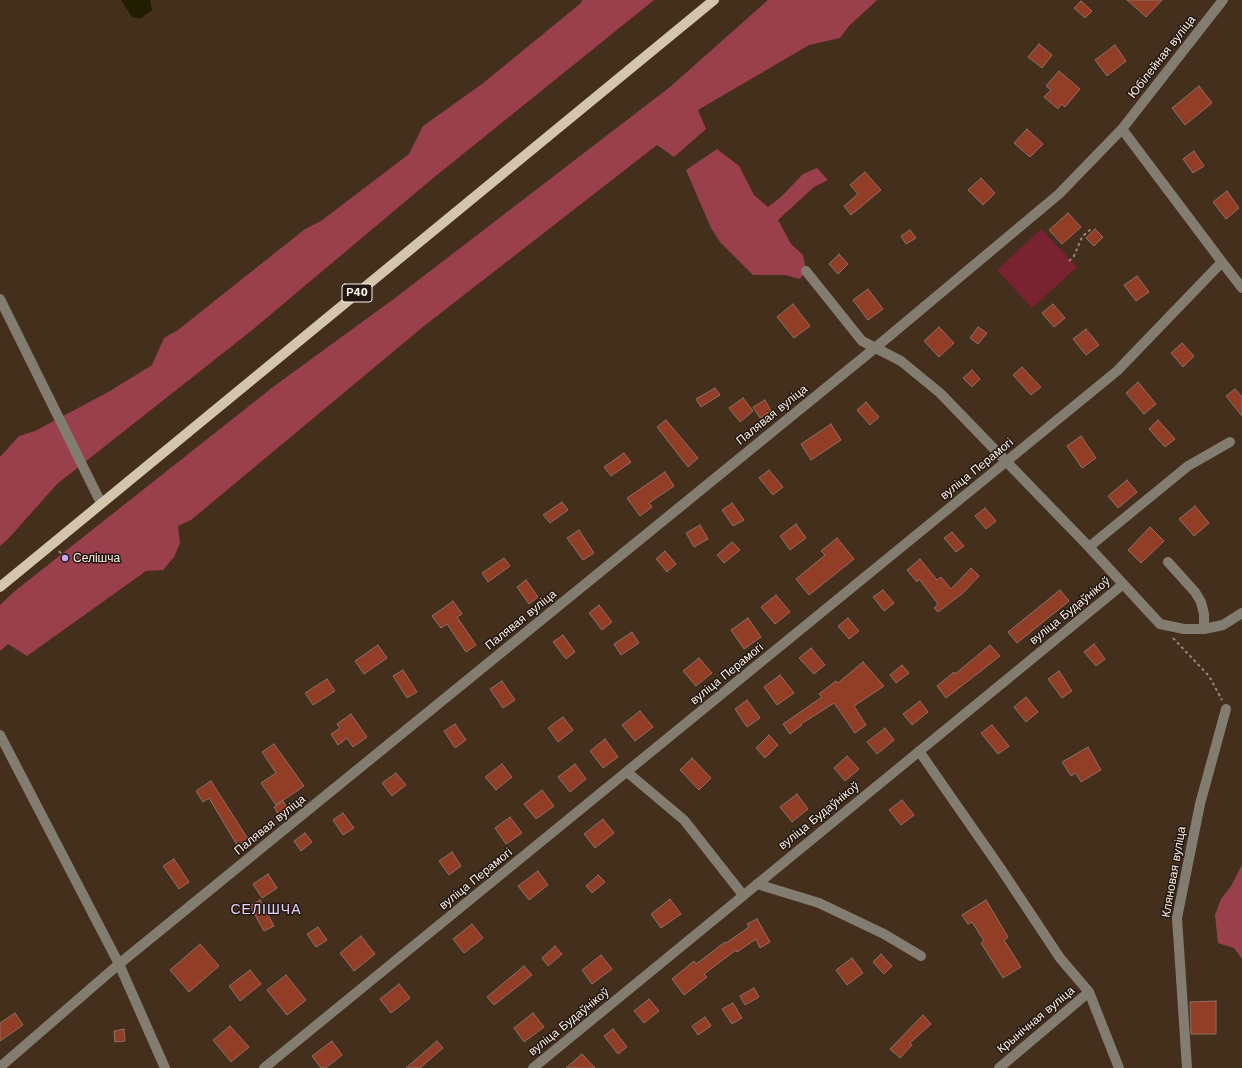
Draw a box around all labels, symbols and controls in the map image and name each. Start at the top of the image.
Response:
street label: Юбілейная вуліца [1125,13,1199,101]
road number: Р40 [342,284,372,302]
street label: Палявая вуліца [734,382,810,448]
street label: вуліца Перамогі [938,435,1016,503]
place label: Селішча [73,551,120,565]
marker: Селішча [60,553,70,563]
street label: вуліца Будаўнікоў [1027,574,1113,648]
street label: Палявая вуліца [483,587,559,653]
street label: вуліца Перамогі [688,640,766,708]
street label: вуліца Будаўнікоў [776,779,862,853]
street label: Палявая вуліца [232,792,308,858]
street label: Кляновая вуліца [1159,825,1189,919]
street label: вуліца Перамогі [437,845,515,913]
district label: СЕЛІШЧА [230,902,302,918]
street label: Крынічная вуліца [994,983,1078,1057]
street label: вуліца Будаўнікоў [526,985,612,1059]

